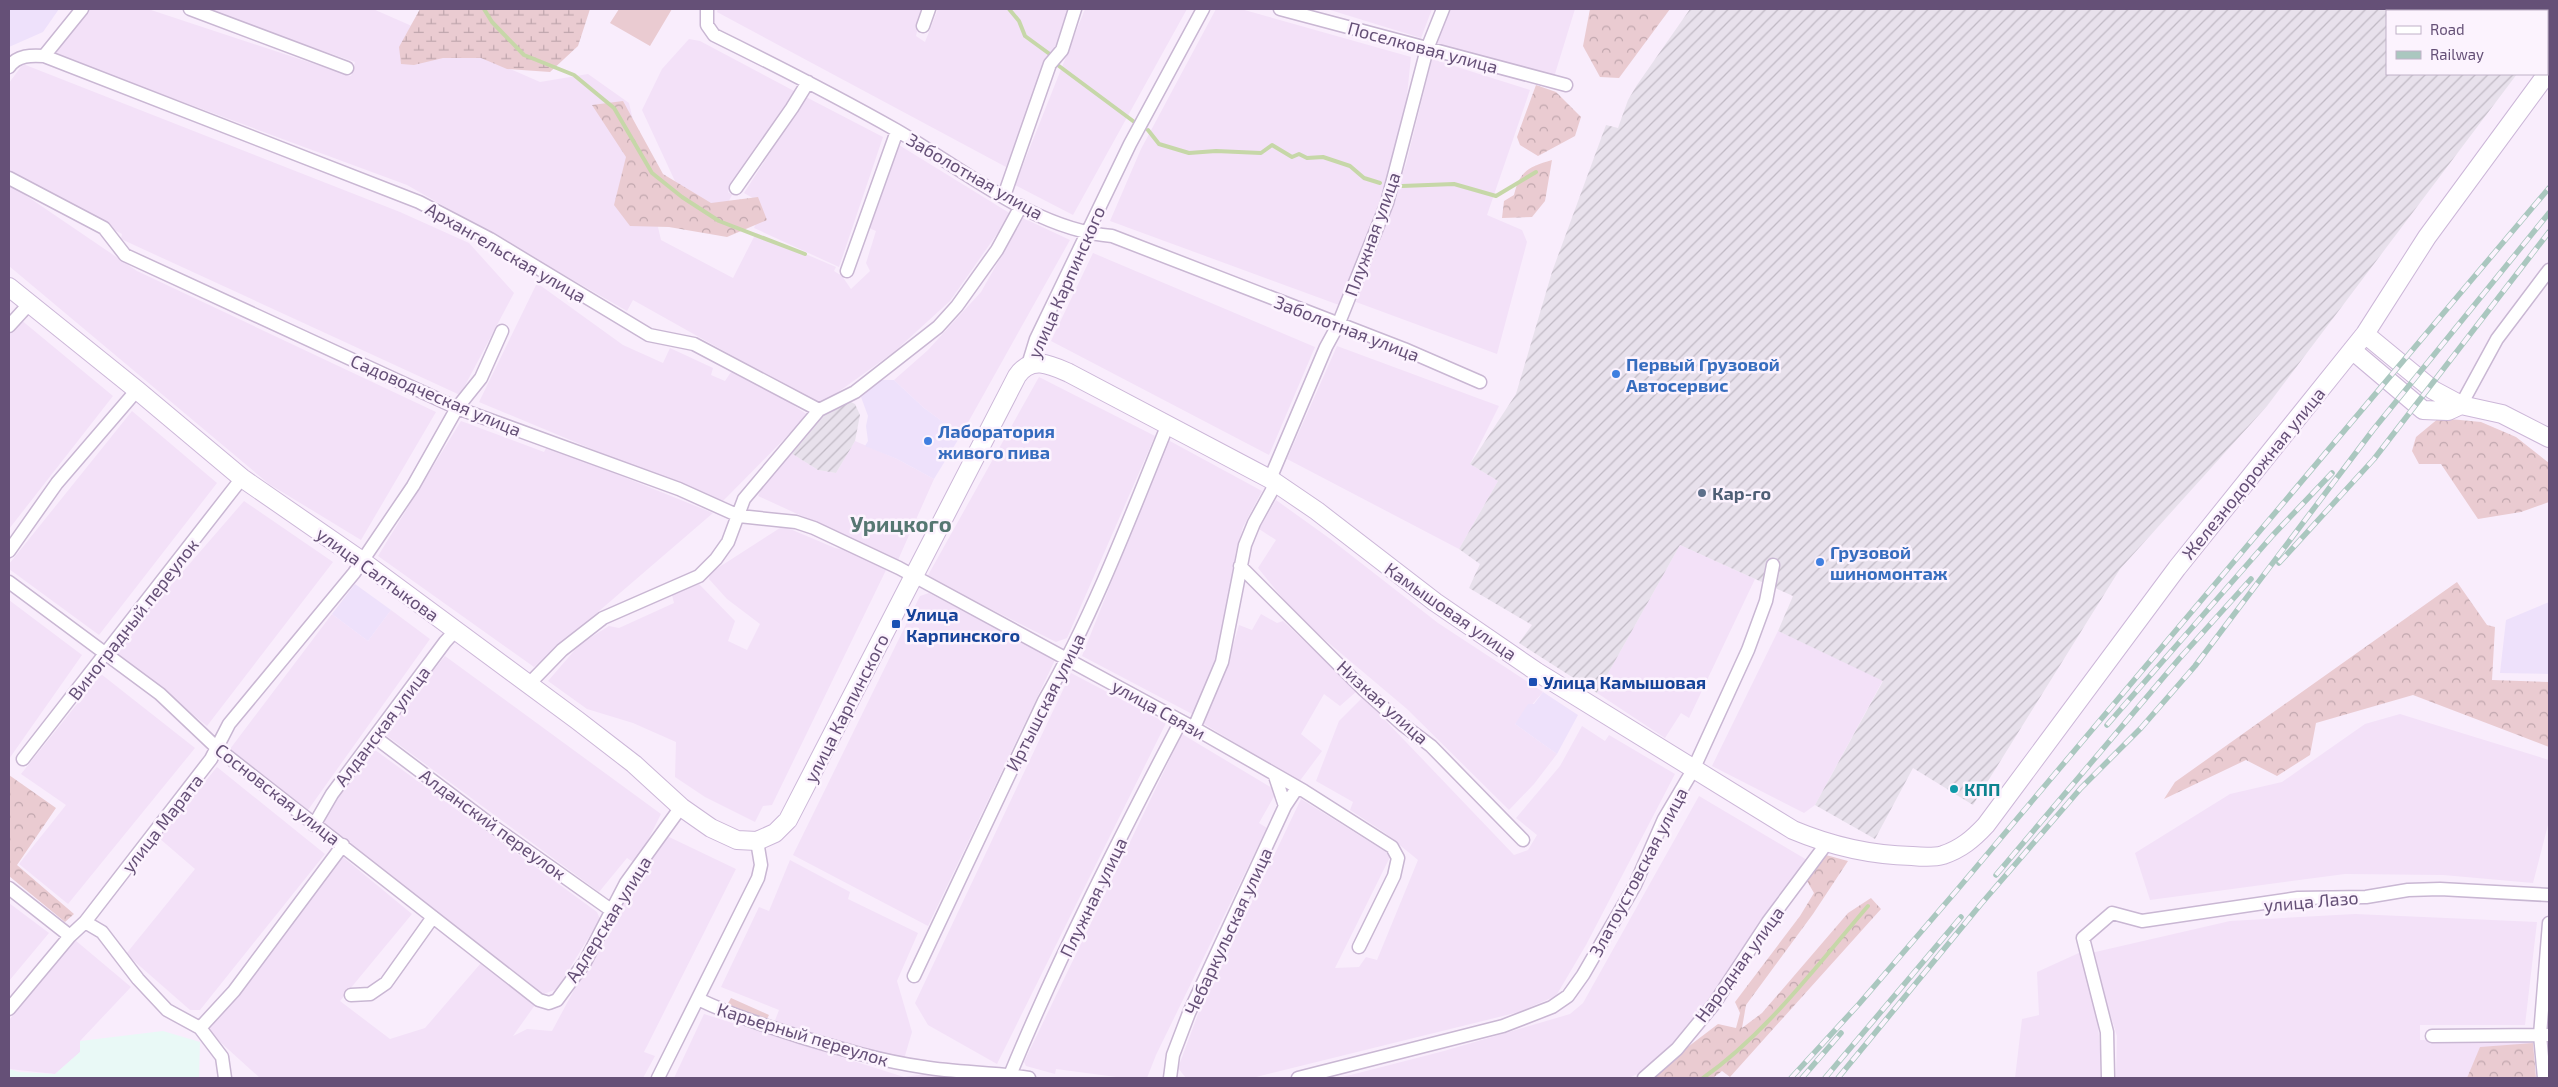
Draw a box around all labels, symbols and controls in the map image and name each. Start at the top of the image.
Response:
legend [2386,10,2548,75]
street label: Поселковая улица [1345,16,1501,78]
text: Road [2430,20,2465,38]
text: Railway [2430,45,2484,63]
street label: Заболотная улица [903,128,1047,224]
street label: Плужная улица [1339,169,1405,299]
street label: Архангельская улица [422,197,590,307]
street label: улица Карпинского [1023,203,1109,361]
street label: Заболотная улица [1271,290,1423,366]
street label: Садоводческая улица [347,349,525,441]
place label: Первый Грузовой Автосервис [1626,353,1780,396]
marker: Первый Грузовой Автосервис [1610,368,1622,380]
street label: Железнодорожная улица [2177,382,2329,564]
place label: Лаборатория живого пива [938,420,1055,463]
marker: Лаборатория живого пива [922,435,934,447]
place label: Кар-го [1712,482,1771,504]
marker: Кар-го [1696,487,1708,499]
district label: Урицкого [850,510,952,536]
street label: улица Салтыкова [312,522,444,626]
street label: Виноградный переулок [63,534,203,704]
place label: Грузовой шиномонтаж [1830,541,1948,584]
marker: Грузовой шиномонтаж [1814,556,1826,568]
street label: Камышовая улица [1381,557,1521,665]
place label: Улица Карпинского [906,603,1020,646]
marker: Улица Карпинского [890,618,902,630]
street label: Иртышская улица [1001,629,1089,775]
street label: улица Карпинского [799,630,893,786]
street label: Низкая улица [1333,655,1433,749]
street label: Алданская улица [330,662,434,790]
place label: Улица Камышовая [1543,671,1706,693]
street label: улица Связи [1108,674,1210,744]
marker: Улица Камышовая [1527,676,1539,688]
street label: Сосновская улица [211,738,345,850]
street label: Алданский переулок [416,764,571,885]
street label: улица Марата [117,769,207,877]
place label: КПП [1964,778,2001,800]
marker: КПП [1948,783,1960,795]
street label: Златоустовская улица [1584,784,1692,960]
street label: Плужная улица [1055,834,1131,960]
street label: Чебаркульская улица [1180,844,1276,1018]
street label: Адлерская улица [560,852,656,986]
street label: улица Лазо [2263,886,2359,916]
street label: Народная улица [1690,902,1788,1026]
street label: Карьерный переулок [715,997,892,1071]

